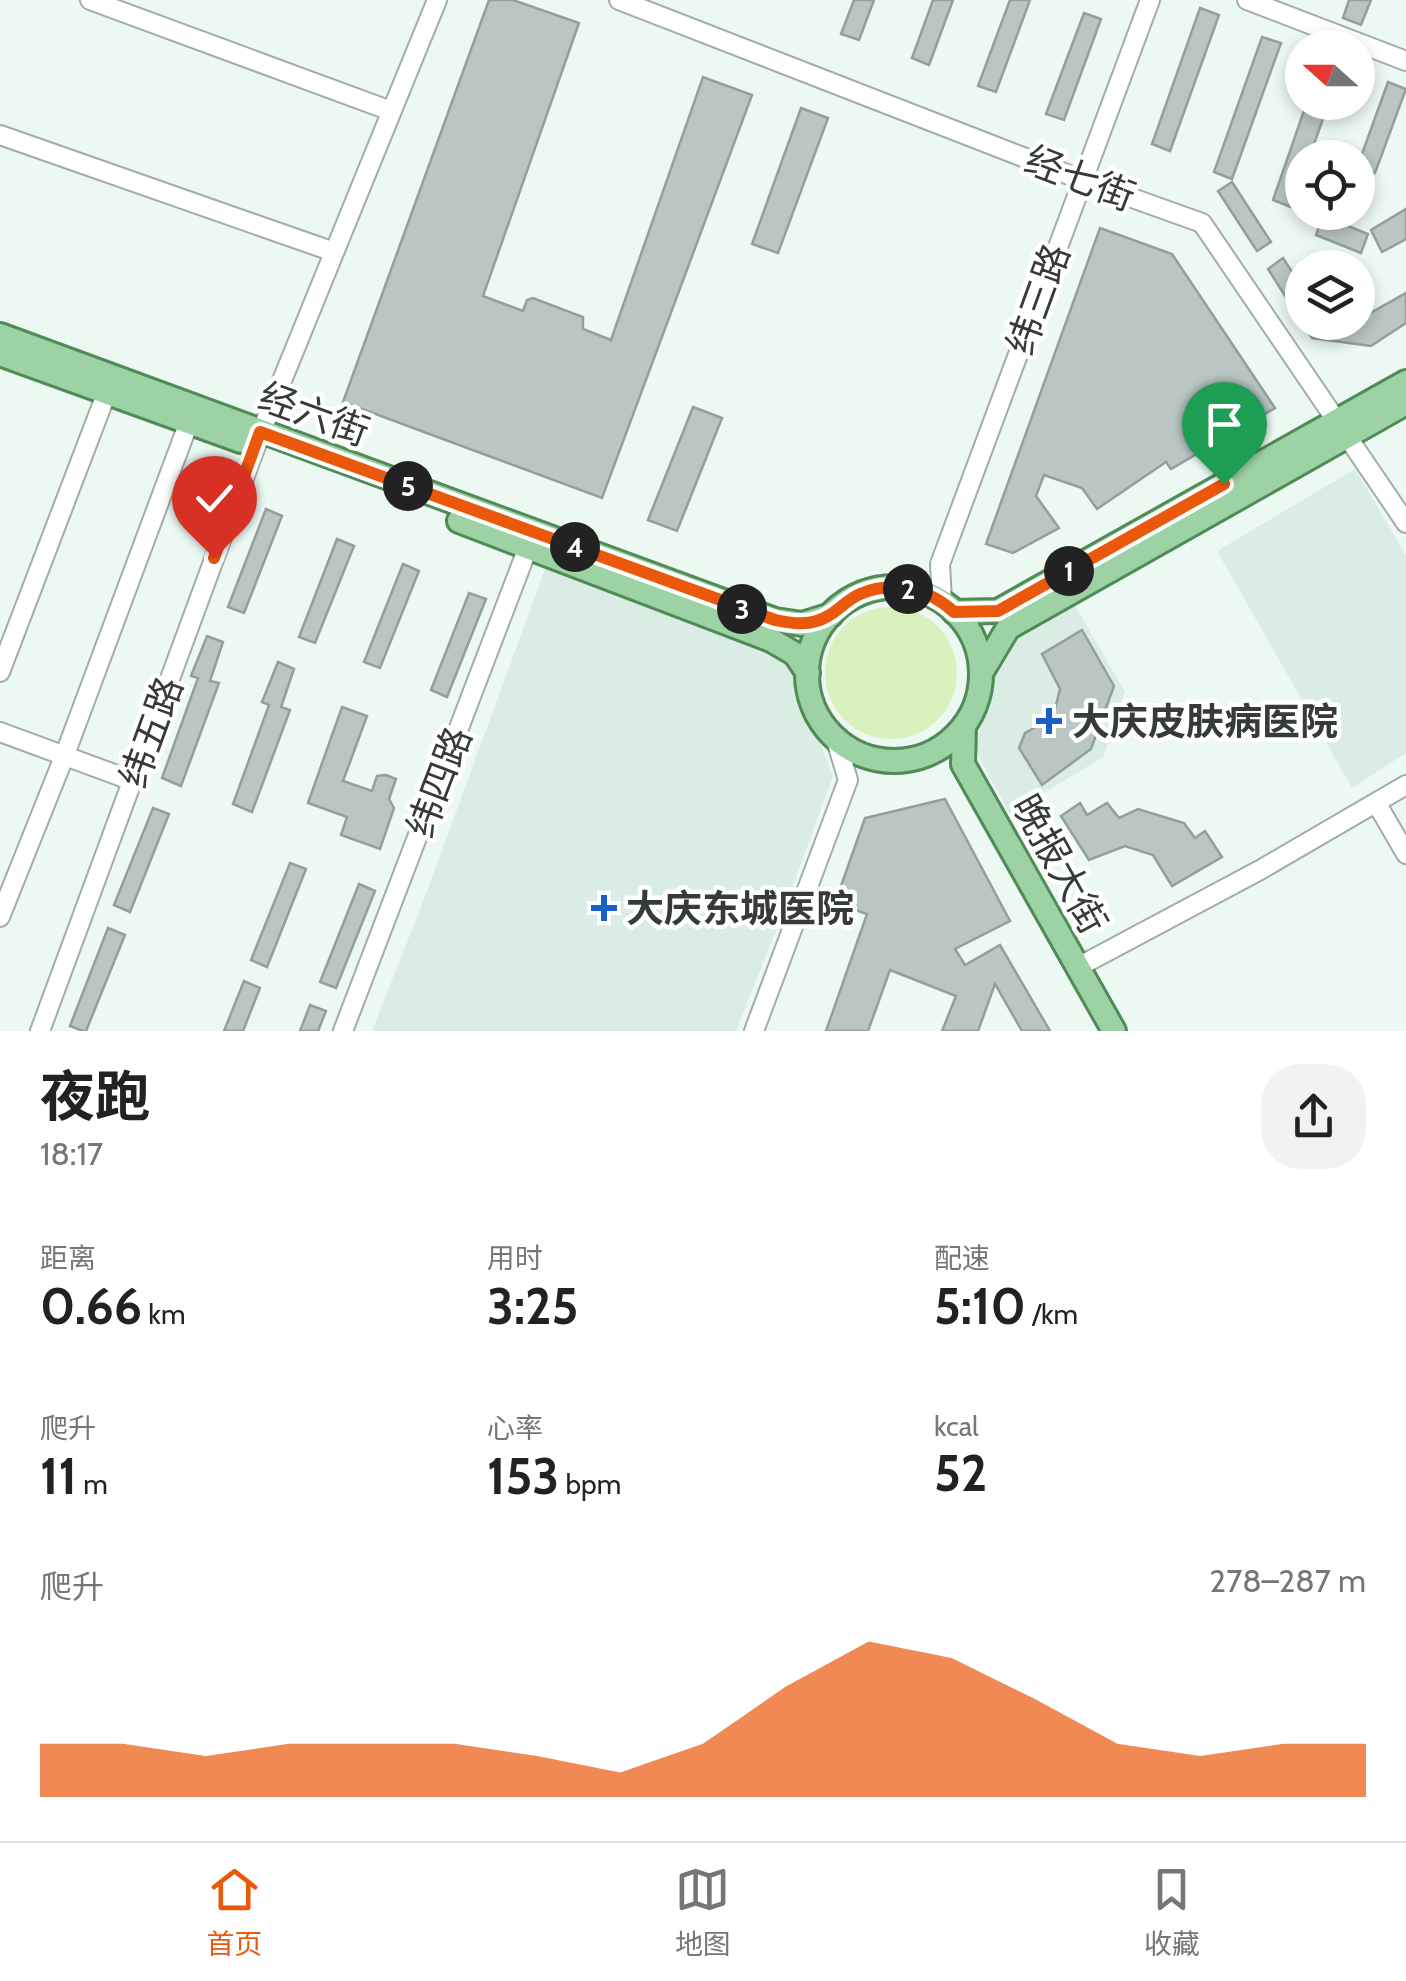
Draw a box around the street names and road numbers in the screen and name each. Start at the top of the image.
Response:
street label: 经七街 [1018,136,1142,220]
street label: 纬三路 [996,237,1080,361]
street label: 经六街 [252,372,376,456]
street label: 纬五路 [109,670,193,794]
street label: 纬四路 [397,720,481,844]
street label: 晚报大街 [1003,786,1117,942]

